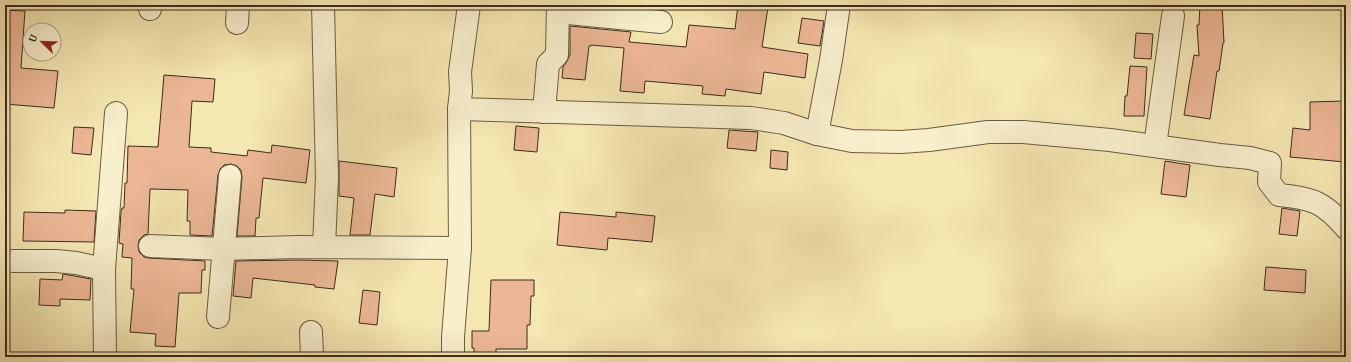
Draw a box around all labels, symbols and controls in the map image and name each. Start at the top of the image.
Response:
north arrow [22,22,62,62]
text: U [25,31,42,45]

